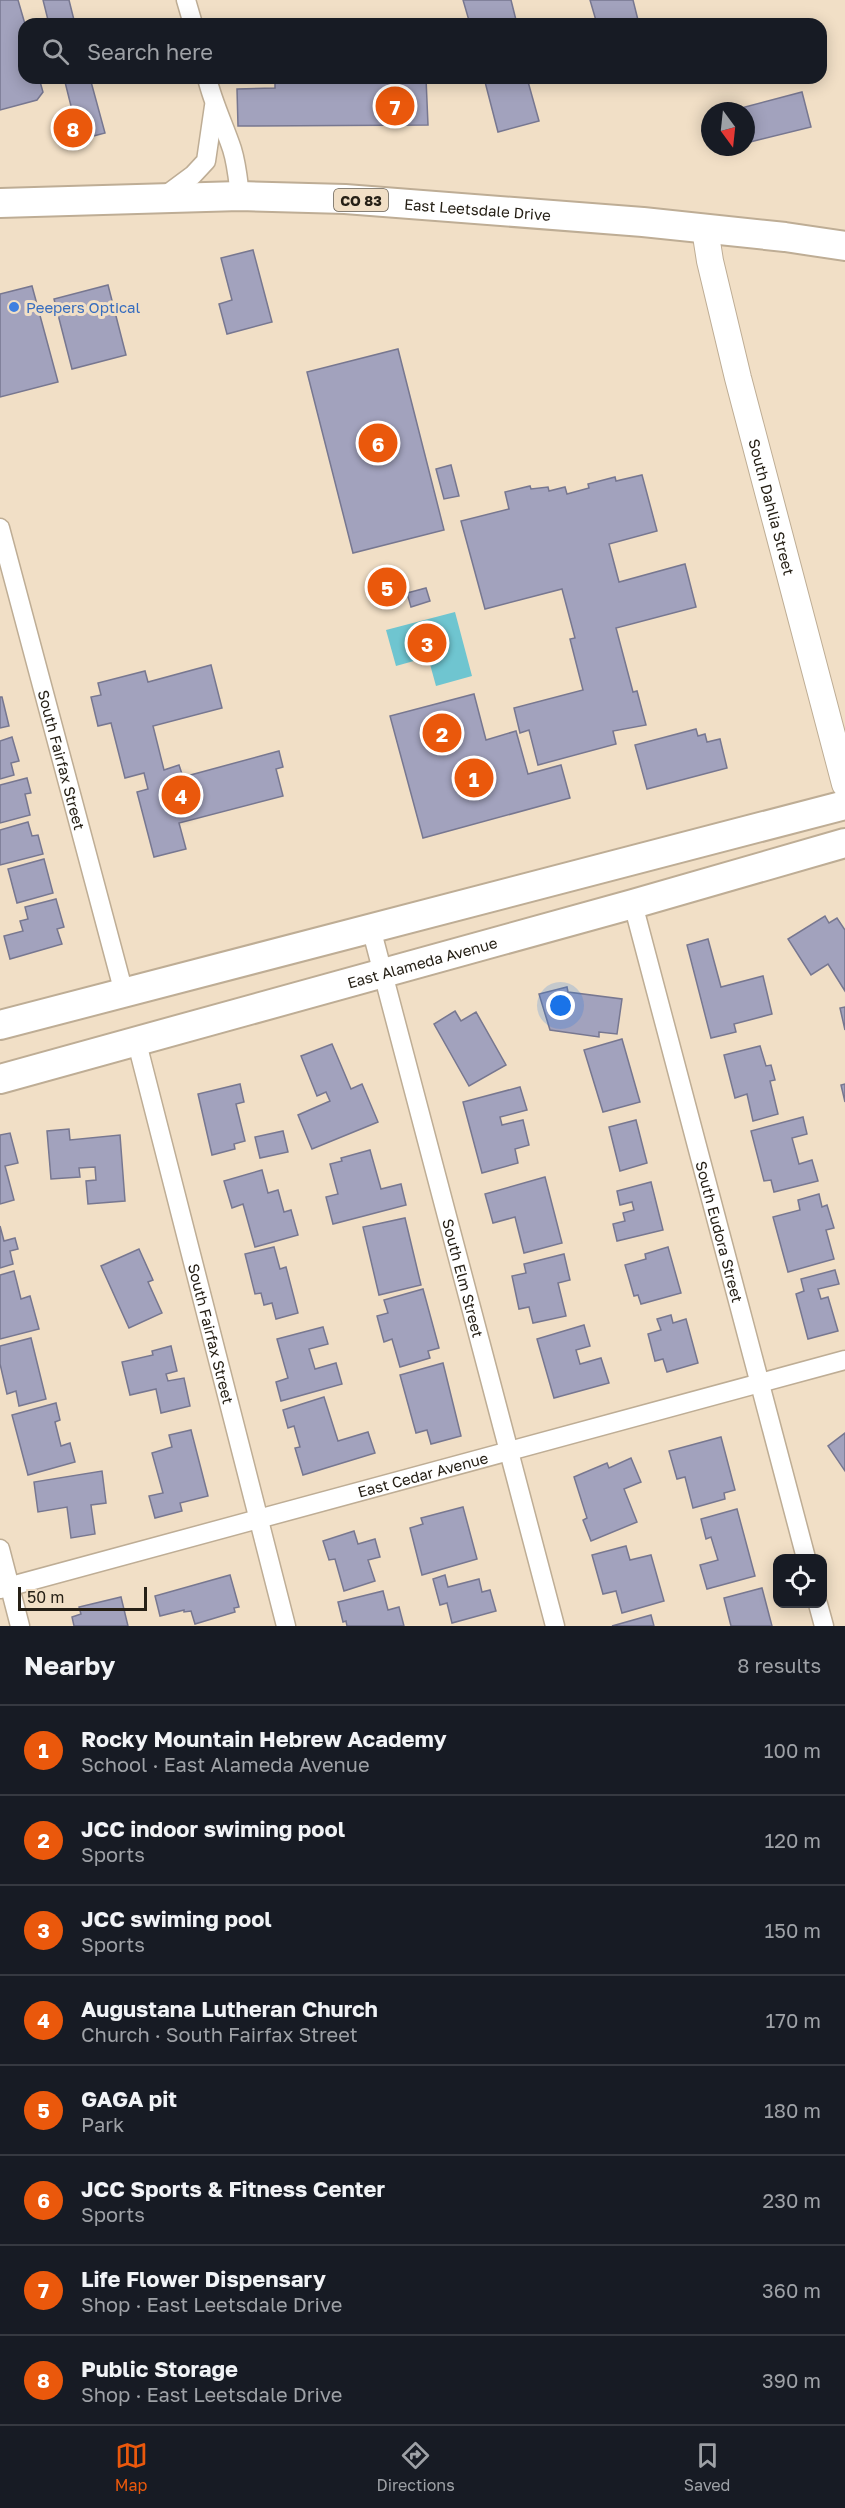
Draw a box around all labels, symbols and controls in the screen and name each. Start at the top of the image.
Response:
search box [18,18,827,84]
icon: search [39,35,72,68]
text: Search here [87,38,213,65]
pin: 7 [376,84,414,128]
north arrow [701,102,755,156]
pin: 8 [54,106,92,150]
road number: CO 83 [334,189,388,211]
street label: East Leetsdale Drive [403,195,552,224]
place label: Peepers Optical [26,298,141,316]
marker: Peepers Optical [7,300,21,314]
pin: 6 [358,420,398,466]
street label: South Dahlia Street [745,437,799,577]
pin: 5 [368,564,406,610]
pin: 3 [408,620,446,666]
street label: South Fairfax Street [35,688,89,832]
pin: 2 [422,710,462,756]
pin: 1 [454,756,494,800]
pin: 4 [162,772,201,818]
street label: East Alameda Avenue [345,933,499,992]
your location [546,991,575,1020]
street label: South Eudora Street [692,1159,747,1304]
street label: South Elm Street [439,1217,488,1339]
street label: South Fairfax Street [185,1262,238,1406]
street label: East Cedar Avenue [356,1448,490,1501]
map controls [773,1554,827,1608]
button: locate [773,1554,827,1608]
scale bar [18,1584,147,1612]
text: 50 m [27,1587,64,1607]
text: Nearby [24,1650,115,1681]
text: 8 results [737,1653,821,1677]
text: Rocky Mountain Hebrew Academy [81,1725,447,1752]
text: 1 [38,1738,49,1762]
text: 100 m [764,1738,821,1762]
text: School · East Alameda Avenue [81,1752,370,1776]
text: JCC indoor swiming pool [81,1815,345,1842]
text: 2 [37,1828,50,1852]
text: 120 m [765,1828,821,1852]
text: Sports [81,1842,145,1866]
text: JCC swiming pool [81,1905,272,1932]
text: 3 [37,1918,50,1942]
text: 150 m [765,1918,821,1942]
text: Sports [81,1932,145,1956]
text: Augustana Lutheran Church [81,1995,378,2022]
text: 4 [37,2008,50,2032]
text: 170 m [766,2008,821,2032]
text: Church · South Fairfax Street [81,2022,358,2046]
text: GAGA pit [81,2085,177,2112]
text: 5 [37,2098,50,2122]
text: 180 m [764,2098,821,2122]
text: Park [81,2112,124,2136]
text: JCC Sports & Fitness Center [81,2175,385,2202]
text: 6 [37,2188,50,2212]
text: 230 m [763,2188,821,2212]
text: Sports [81,2202,145,2226]
text: Life Flower Dispensary [81,2265,326,2292]
text: 7 [38,2278,49,2302]
text: 360 m [762,2278,821,2302]
text: Shop · East Leetsdale Drive [81,2292,342,2316]
text: Public Storage [81,2355,238,2382]
text: 8 [37,2368,50,2392]
text: 390 m [762,2368,821,2392]
text: Shop · East Leetsdale Drive [81,2382,342,2406]
tab: Map [115,2439,148,2495]
tab: Directions [377,2439,455,2495]
tab: Saved [684,2439,730,2495]

